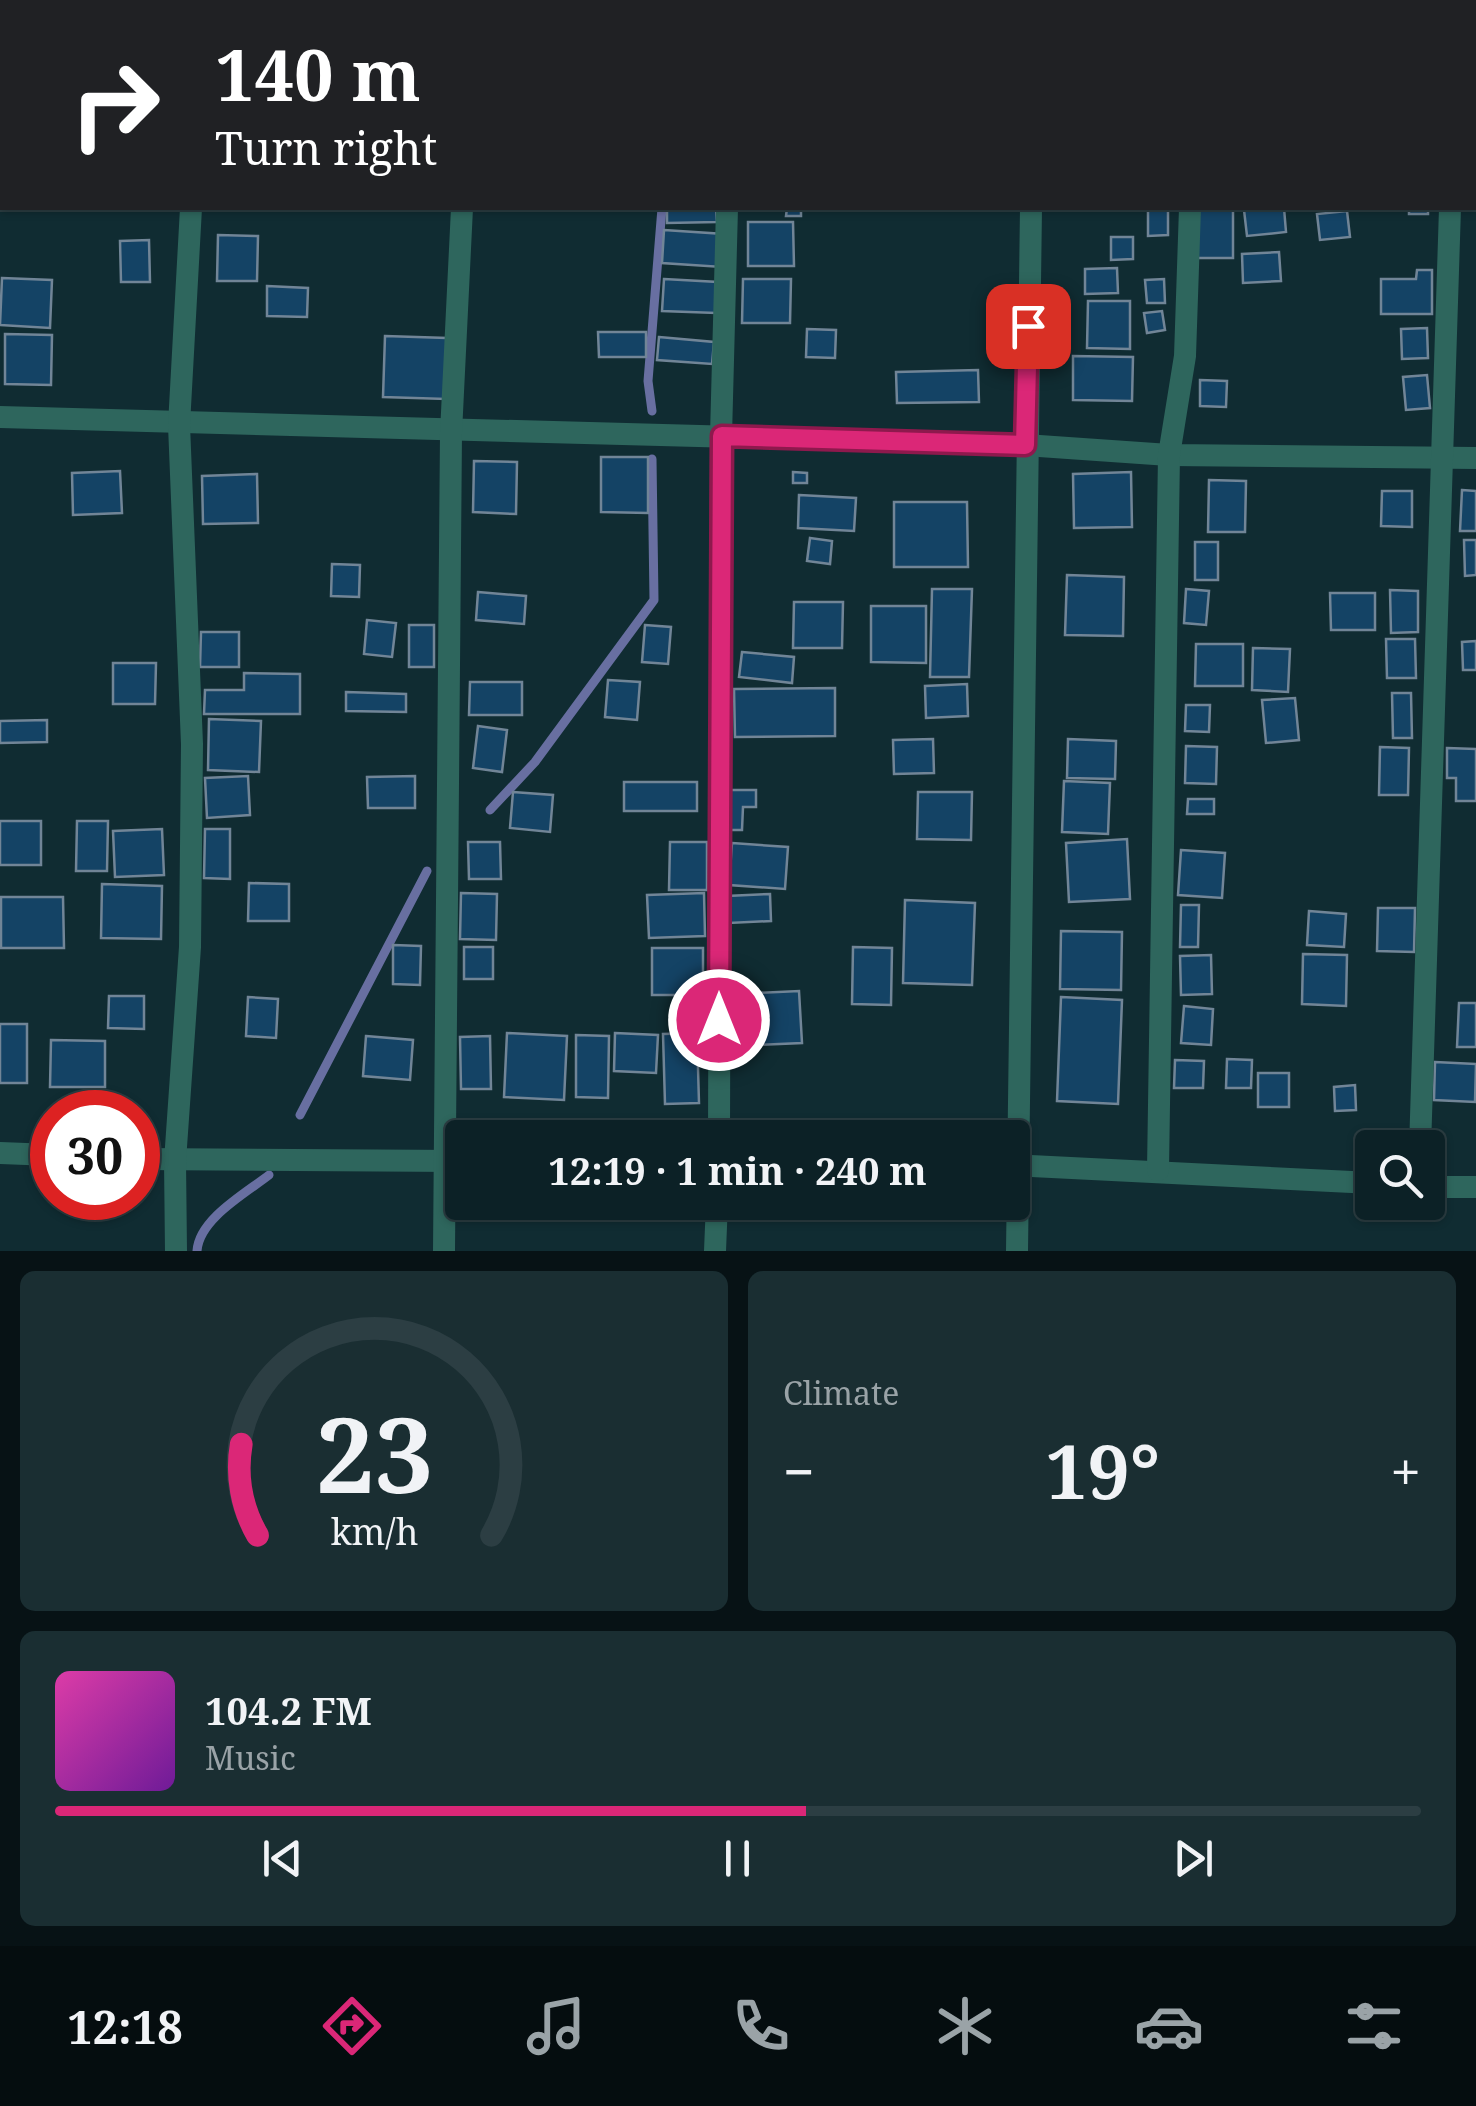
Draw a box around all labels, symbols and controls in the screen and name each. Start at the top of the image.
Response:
text: 140 m [215,26,421,122]
icon: right [50,40,180,170]
text: Turn right [215,117,437,178]
pin [986,284,1071,369]
icon: arrive [1001,299,1056,354]
position arrow [667,968,771,1072]
speed limit sign: 30 [30,1090,160,1220]
map controls [1355,1130,1445,1220]
button: search [1355,1130,1445,1220]
text: 12:19 · 1 min · 240 m [548,1144,927,1196]
text: Climate [783,1371,899,1414]
text: 23 [315,1382,433,1523]
text: 19° [1045,1419,1160,1521]
text: − [783,1433,815,1508]
text: + [1390,1433,1421,1508]
text: km/h [330,1507,418,1555]
text: 104.2 FM [205,1684,372,1736]
text: Music [205,1736,296,1779]
icon: previous [255,1831,310,1886]
icon: pause [710,1831,765,1886]
icon: next [1166,1831,1221,1886]
icon: directions [317,1991,387,2061]
icon: music [521,1991,591,2061]
icon: phone [726,1991,796,2061]
icon: climate [930,1991,1000,2061]
icon: car [1134,1991,1204,2061]
icon: filters [1339,1991,1409,2061]
text: 12:18 [67,1996,183,2057]

